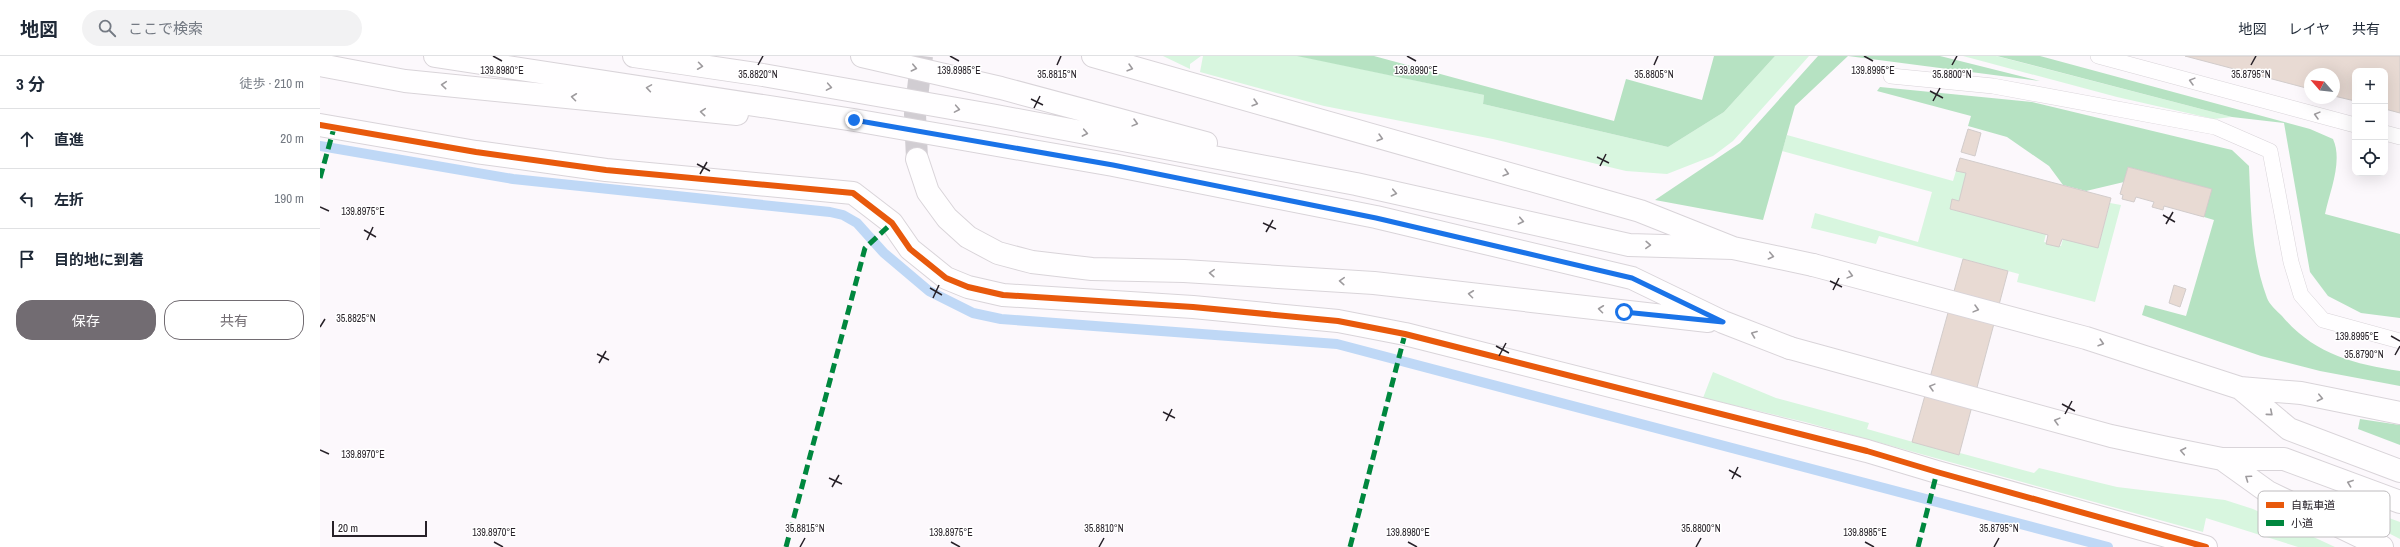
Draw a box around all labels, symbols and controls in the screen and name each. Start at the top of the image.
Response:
search box [82,10,362,46]
text: 地図 [20,16,58,42]
icon: search [96,17,118,39]
text: ここで検索 [128,18,203,39]
text: 地図 [2238,20,2266,38]
text: レイヤ [2288,20,2330,38]
text: 共有 [2352,20,2380,38]
one-way arrow [697,61,703,70]
one-way arrow [910,63,917,71]
one-way arrow [1126,63,1133,72]
text: 139.8980°E [480,64,524,77]
text: 139.8985°E [937,64,981,77]
text: 139.8990°E [1394,64,1438,77]
text: 139.8995°E [1851,64,1895,77]
text: 35.8820°N [738,68,778,81]
text: 35.8815°N [1037,68,1077,81]
text: 35.8805°N [1634,68,1674,81]
text: 35.8800°N [1932,68,1972,81]
text: 35.8795°N [2231,68,2271,81]
north arrow [2304,68,2340,104]
map controls [2352,68,2388,176]
button: + [2352,68,2388,104]
text: 3 分 [16,72,45,95]
text: 徒歩 · 210 m [239,75,304,92]
one-way arrow [2189,78,2195,86]
one-way arrow [441,80,447,89]
one-way arrow [826,82,832,90]
one-way arrow [646,84,652,93]
one-way arrow [571,93,577,102]
one-way arrow [1252,98,1259,107]
one-way arrow [954,104,960,113]
button: − [2352,104,2388,140]
one-way arrow [700,108,706,117]
route end [845,111,863,129]
one-way arrow [2314,111,2321,120]
one-way arrow [1131,118,1138,127]
icon: ahead [16,128,38,150]
one-way arrow [1081,128,1088,137]
text: 直進 [54,129,84,150]
text: 20 m [280,130,304,147]
one-way arrow [1377,133,1384,142]
button: locate [2352,140,2388,176]
one-way arrow [1502,168,1509,177]
icon: left [16,188,38,210]
one-way arrow [1391,188,1397,196]
text: 左折 [54,189,84,210]
text: 190 m [274,190,304,207]
text: 139.8975°E [341,205,385,218]
one-way arrow [1518,216,1524,224]
one-way arrow [1645,241,1651,249]
icon: arrive [16,248,38,270]
text: 目的地に到着 [54,249,144,270]
one-way arrow [1768,251,1775,259]
one-way arrow [1209,268,1215,277]
one-way arrow [1846,270,1853,279]
one-way arrow [1339,277,1345,285]
one-way arrow [1468,290,1474,299]
button: 保存 [16,300,156,340]
button: 共有 [164,300,304,340]
route start [1615,303,1633,321]
one-way arrow [1972,304,1979,313]
one-way arrow [1597,305,1604,314]
text: 35.8825°N [336,312,376,325]
text: 139.8995°E [2335,330,2379,343]
one-way arrow [1750,331,1757,339]
one-way arrow [2097,338,2104,347]
text: 35.8790°N [2344,348,2384,361]
one-way arrow [1928,383,1935,392]
one-way arrow [2317,393,2324,401]
one-way arrow [2265,409,2273,416]
one-way arrow [2054,417,2061,426]
text: 139.8970°E [341,448,385,461]
one-way arrow [2180,448,2187,456]
one-way arrow [2245,475,2252,482]
one-way arrow [2347,480,2354,488]
legend [2258,491,2390,537]
text: 自転車道 [2291,498,2335,512]
text: 小道 [2291,516,2313,530]
scale bar [332,519,427,538]
text: 20 m [338,521,358,535]
text: 35.8815°N [785,522,825,535]
text: 35.8810°N [1084,522,1124,535]
text: 35.8800°N [1681,522,1721,535]
text: 35.8795°N [1979,522,2019,535]
text: 139.8970°E [472,526,516,539]
text: 139.8975°E [929,526,973,539]
text: 139.8980°E [1386,526,1430,539]
text: 139.8985°E [1843,526,1887,539]

